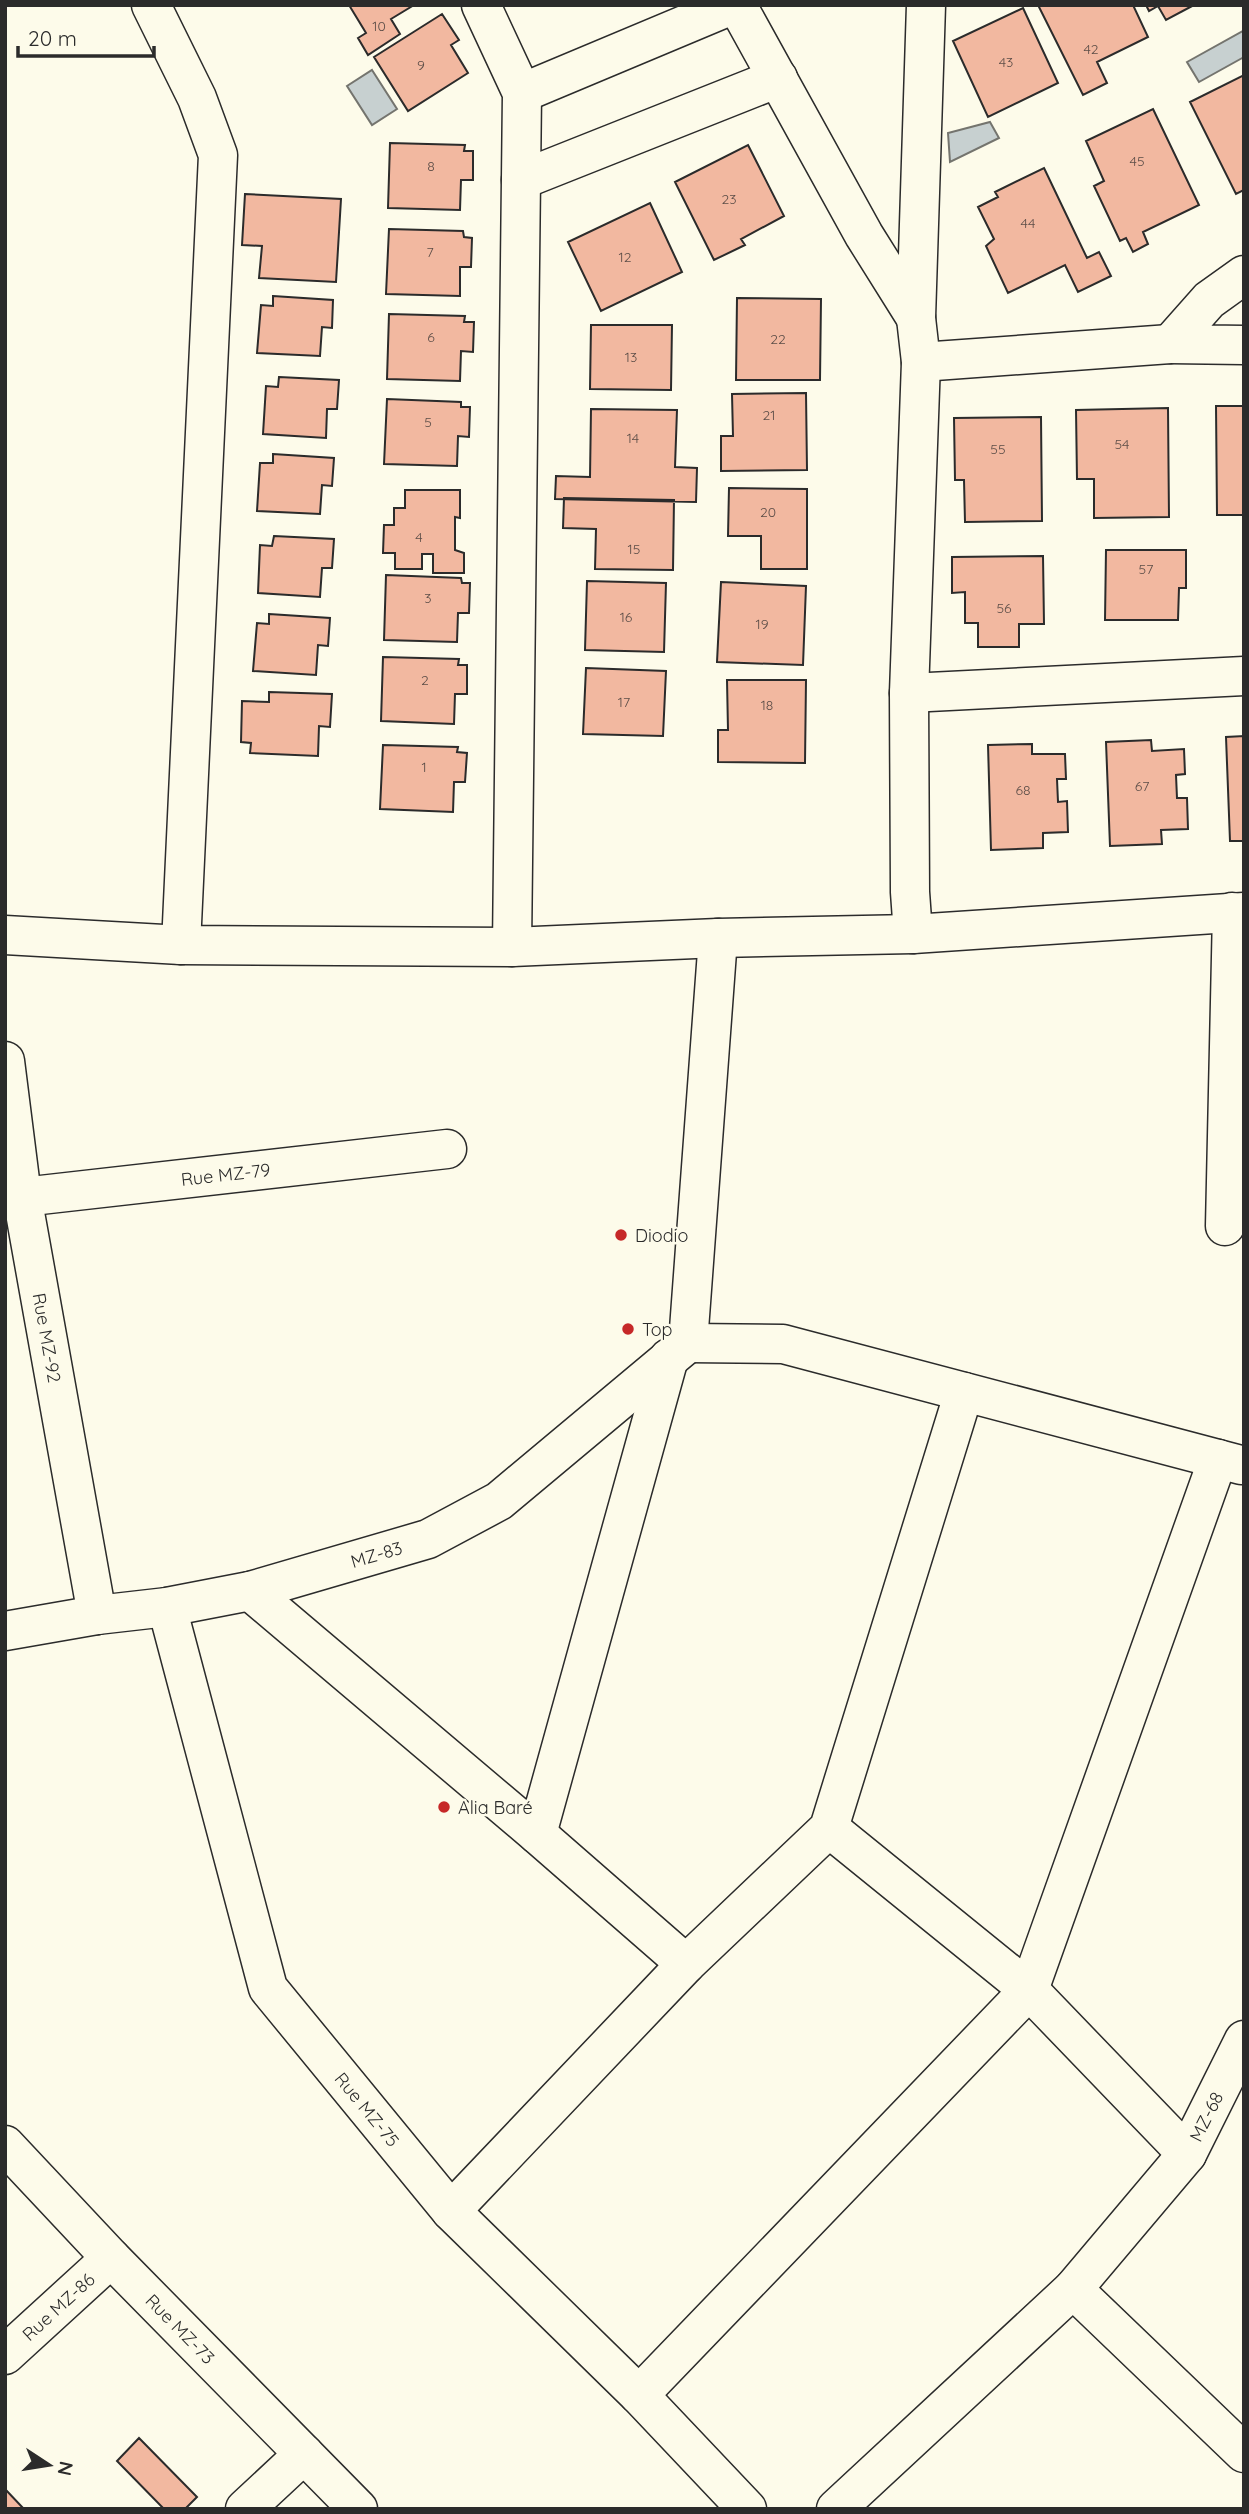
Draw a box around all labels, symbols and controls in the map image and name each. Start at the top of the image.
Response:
scale bar [18,14,154,58]
house number: 10 [372,17,386,35]
text: 20 m [28,25,77,51]
house number: 42 [1083,40,1099,58]
house number: 43 [999,53,1013,71]
house number: 9 [417,56,425,74]
house number: 45 [1129,152,1145,170]
house number: 8 [427,157,435,175]
house number: 23 [721,190,737,208]
house number: 44 [1021,214,1035,232]
house number: 7 [426,243,434,261]
house number: 12 [619,248,632,266]
house number: 6 [427,328,435,346]
house number: 22 [770,330,786,348]
house number: 13 [625,348,637,366]
house number: 21 [763,406,775,424]
house number: 5 [424,413,432,431]
house number: 14 [627,429,639,447]
house number: 54 [1114,435,1130,453]
house number: 55 [990,440,1006,458]
house number: 20 [760,503,776,521]
house number: 4 [415,528,423,546]
house number: 15 [628,540,640,558]
house number: 57 [1139,560,1153,578]
house number: 3 [424,589,432,607]
house number: 56 [996,599,1012,617]
house number: 16 [620,608,633,626]
house number: 19 [756,615,769,633]
house number: 2 [421,671,429,689]
house number: 17 [618,693,630,711]
house number: 18 [761,696,773,714]
house number: 1 [421,758,427,776]
house number: 67 [1135,777,1149,795]
house number: 68 [1015,781,1031,799]
street label: Rue MZ-79 [180,1158,272,1191]
place label: Diodio [635,1224,688,1247]
marker: Diodio [613,1227,629,1243]
street label: Rue MZ-92 [28,1291,67,1384]
place label: Top [642,1318,673,1341]
marker: Top [620,1321,636,1337]
street label: MZ-83 [348,1536,405,1573]
place label: Alia Baré [458,1796,533,1819]
marker: Alia Baré [436,1799,452,1815]
street label: Rue MZ-75 [330,2067,405,2151]
street label: MZ-68 [1184,2088,1228,2145]
street label: Rue MZ-86 [17,2267,99,2345]
street label: Rue MZ-73 [141,2289,220,2369]
north arrow [14,2430,84,2500]
text: N [52,2459,79,2478]

